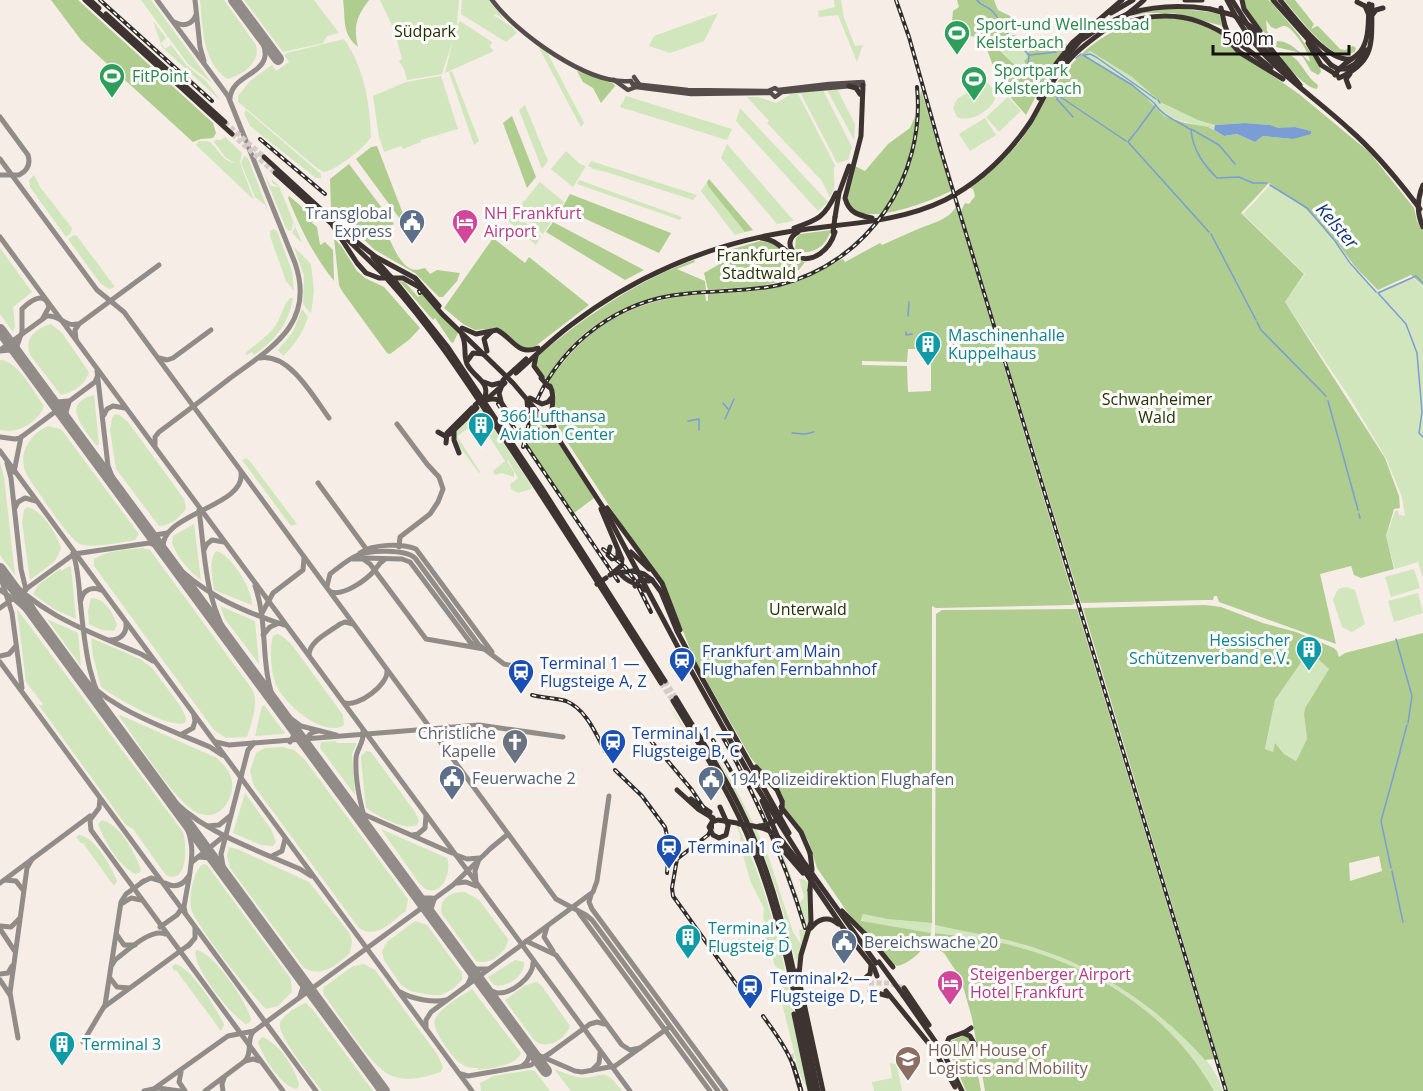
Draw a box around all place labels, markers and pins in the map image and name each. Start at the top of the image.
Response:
place label: Sport-und Wellnessbad Kelsterbach [976,13,1150,53]
sports icon: Sport-und Wellnessbad Kelsterbach [942,18,972,56]
place label: Sportpark Kelsterbach [994,59,1082,99]
sports icon: FitPoint [97,61,127,99]
sports icon: Sportpark Kelsterbach [959,64,989,102]
place label: FitPoint [132,65,189,87]
place label: Transglobal Express [305,202,392,242]
place label: NH Frankfurt Airport [484,202,582,242]
public building icon: Transglobal Express [397,207,427,245]
hotel icon: NH Frankfurt Airport [450,207,480,245]
place label: Maschinenhalle Kuppelhaus [948,324,1065,364]
building icon: Maschinenhalle Kuppelhaus [913,329,943,367]
place label: 366 Lufthansa Aviation Center [500,405,615,445]
building icon: 366 Lufthansa Aviation Center [466,410,496,448]
place label: Hessischer Schützenverband e.V. [1129,629,1290,669]
building icon: Hessischer Schützenverband e.V. [1294,634,1324,672]
place label: Frankfurt am Main Flughafen Fernbahnhof [702,640,878,680]
station icon: Frankfurt am Main Flughafen Fernbahnhof [667,645,697,683]
place label: Terminal 1 — Flugsteige A, Z [540,652,647,692]
station icon: Terminal 1 — Flugsteige A, Z [506,657,536,695]
place label: Christliche Kapelle [418,722,496,762]
place label: Terminal 1 — Flugsteige B, C [632,722,740,762]
church icon: Christliche Kapelle [500,727,530,765]
station icon: Terminal 1 — Flugsteige B, C [598,727,628,765]
public building icon: Feuerwache 2 [437,763,467,801]
public building icon: 194 Polizeidirektion Flughafen [696,764,726,802]
place label: Feuerwache 2 [472,767,576,789]
place label: 194 Polizeidirektion Flughafen [730,768,954,790]
station icon: Terminal 1 C [654,832,684,870]
place label: Terminal 1 C [688,836,781,858]
place label: Terminal 2 Flugsteig D [708,917,790,957]
building icon: Terminal 2 Flugsteig D [673,922,703,960]
public building icon: Bereichswache 20 [829,927,859,965]
place label: Bereichswache 20 [864,931,998,953]
place label: Steigenberger Airport Hotel Frankfurt [970,963,1131,1003]
place label: Terminal 2 — Flugsteige D, E [770,967,878,1007]
hotel icon: Steigenberger Airport Hotel Frankfurt [935,968,965,1006]
station icon: Terminal 2 — Flugsteige D, E [735,972,765,1010]
building icon: Terminal 3 [47,1029,77,1067]
place label: Terminal 3 [82,1033,161,1055]
place label: HOLM House of Logistics and Mobility [928,1039,1089,1079]
school or university icon: HOLM House of Logistics and Mobility [893,1044,923,1082]

